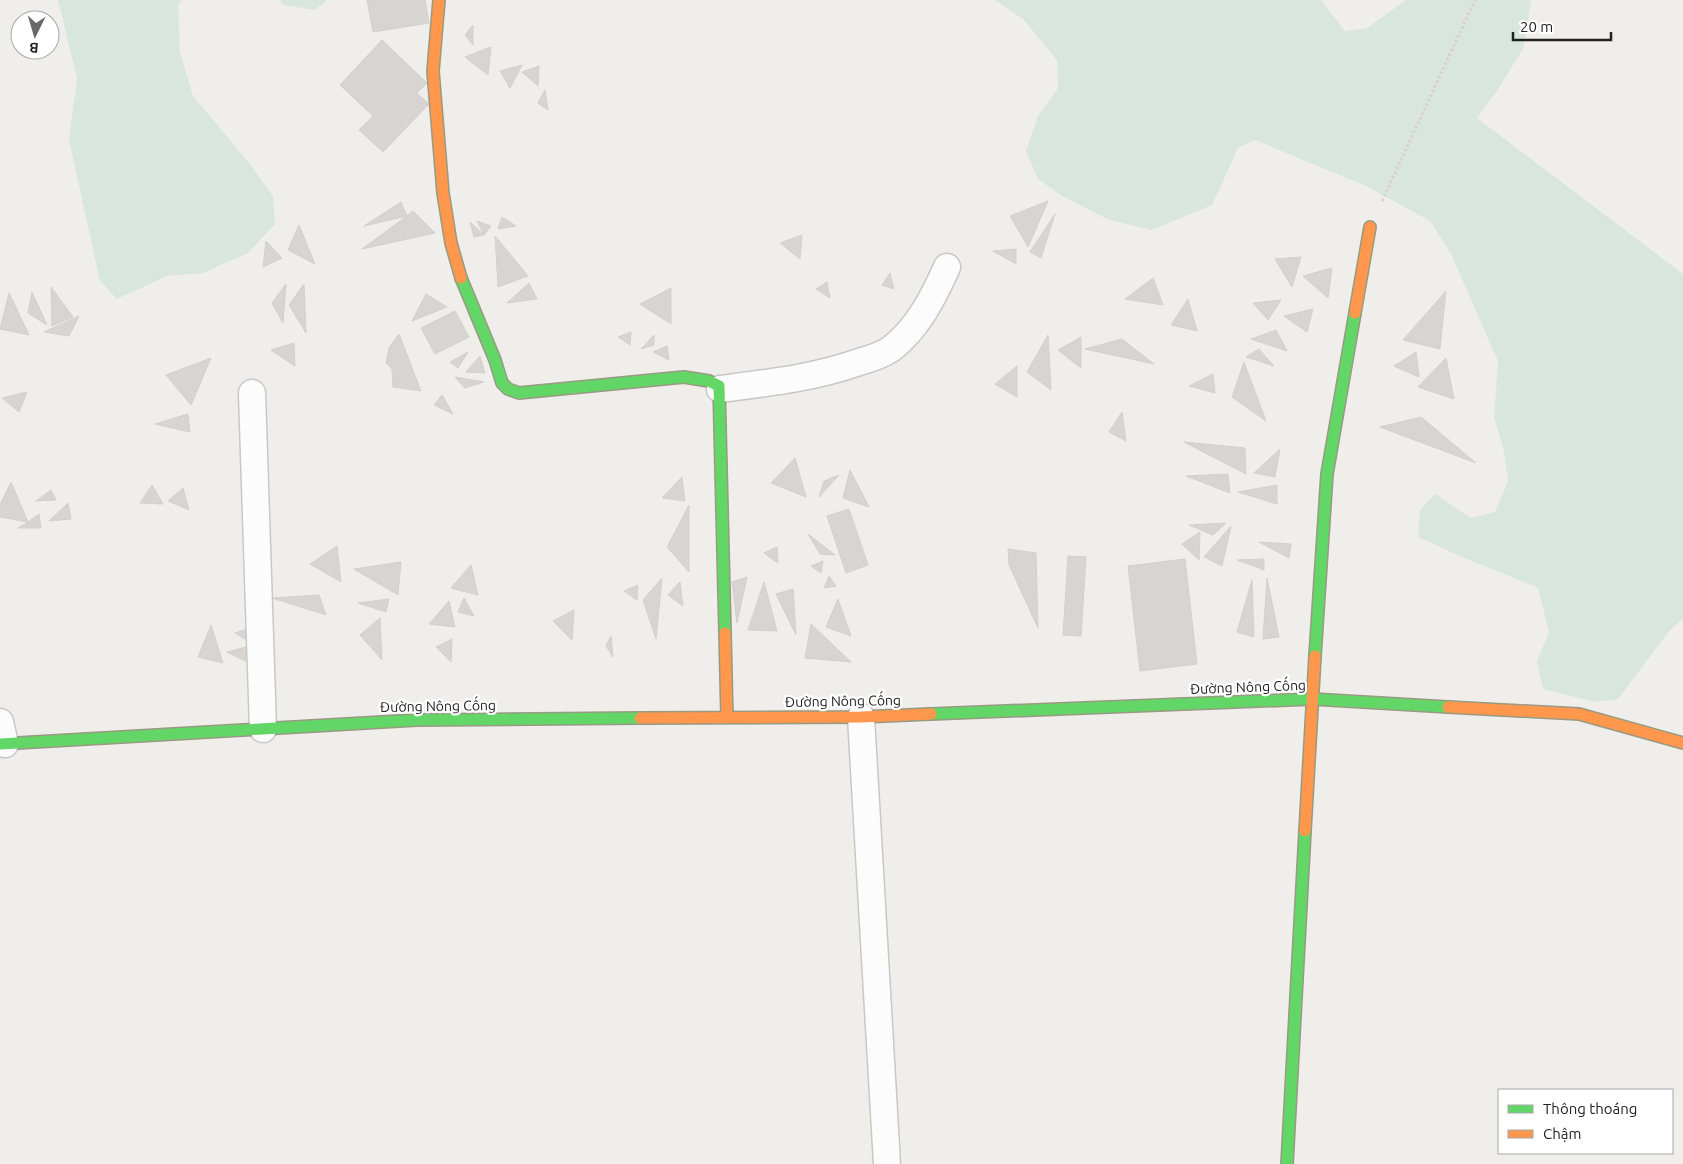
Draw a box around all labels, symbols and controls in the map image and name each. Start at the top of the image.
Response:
north arrow [10,10,60,60]
scale bar [1513,10,1610,42]
text: 20 m [1520,18,1553,35]
text: B [29,40,39,56]
street label: Đường Nông Cống [1190,675,1306,697]
street label: Đường Nông Cống [785,690,901,710]
street label: Đường Nông Cống [380,695,496,715]
legend [1498,1089,1673,1154]
text: Thông thoáng [1543,1100,1637,1117]
text: Chậm [1543,1125,1581,1142]

